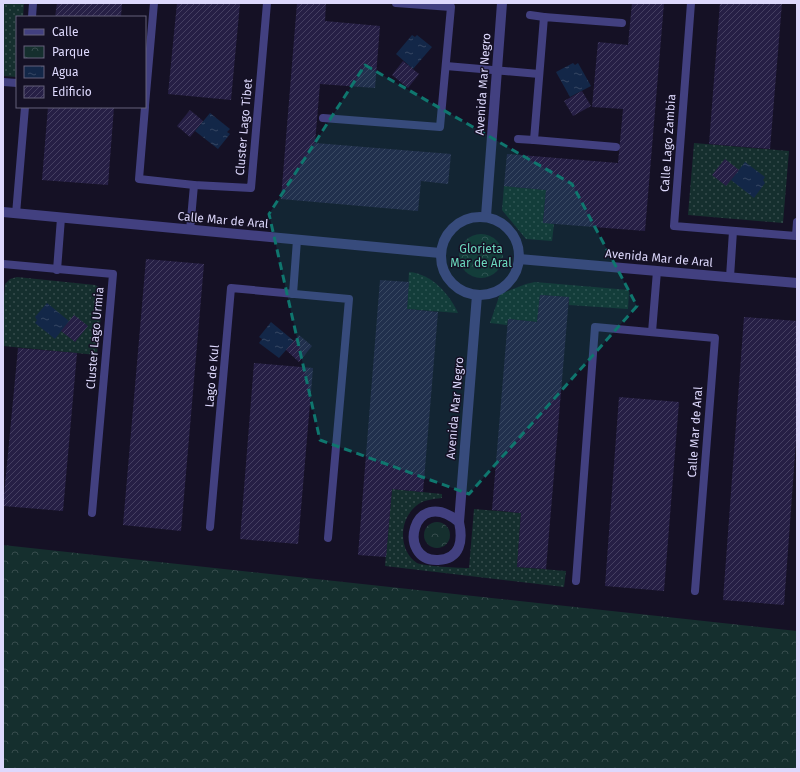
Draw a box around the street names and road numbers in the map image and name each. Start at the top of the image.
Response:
street label: Avenida Mar Negro [472,32,494,136]
street label: Cluster Lago Tibet [233,77,255,176]
street label: Calle Lago Zambia [658,94,678,192]
street label: Calle Mar de Aral [177,209,270,231]
street label: Avenida Mar de Aral [605,246,714,270]
street label: Cluster Lago Urmia [84,286,106,390]
street label: Lago de Kul [202,344,222,408]
street label: Avenida Mar Negro [444,356,466,460]
street label: Calle Mar de Aral [685,386,705,478]

